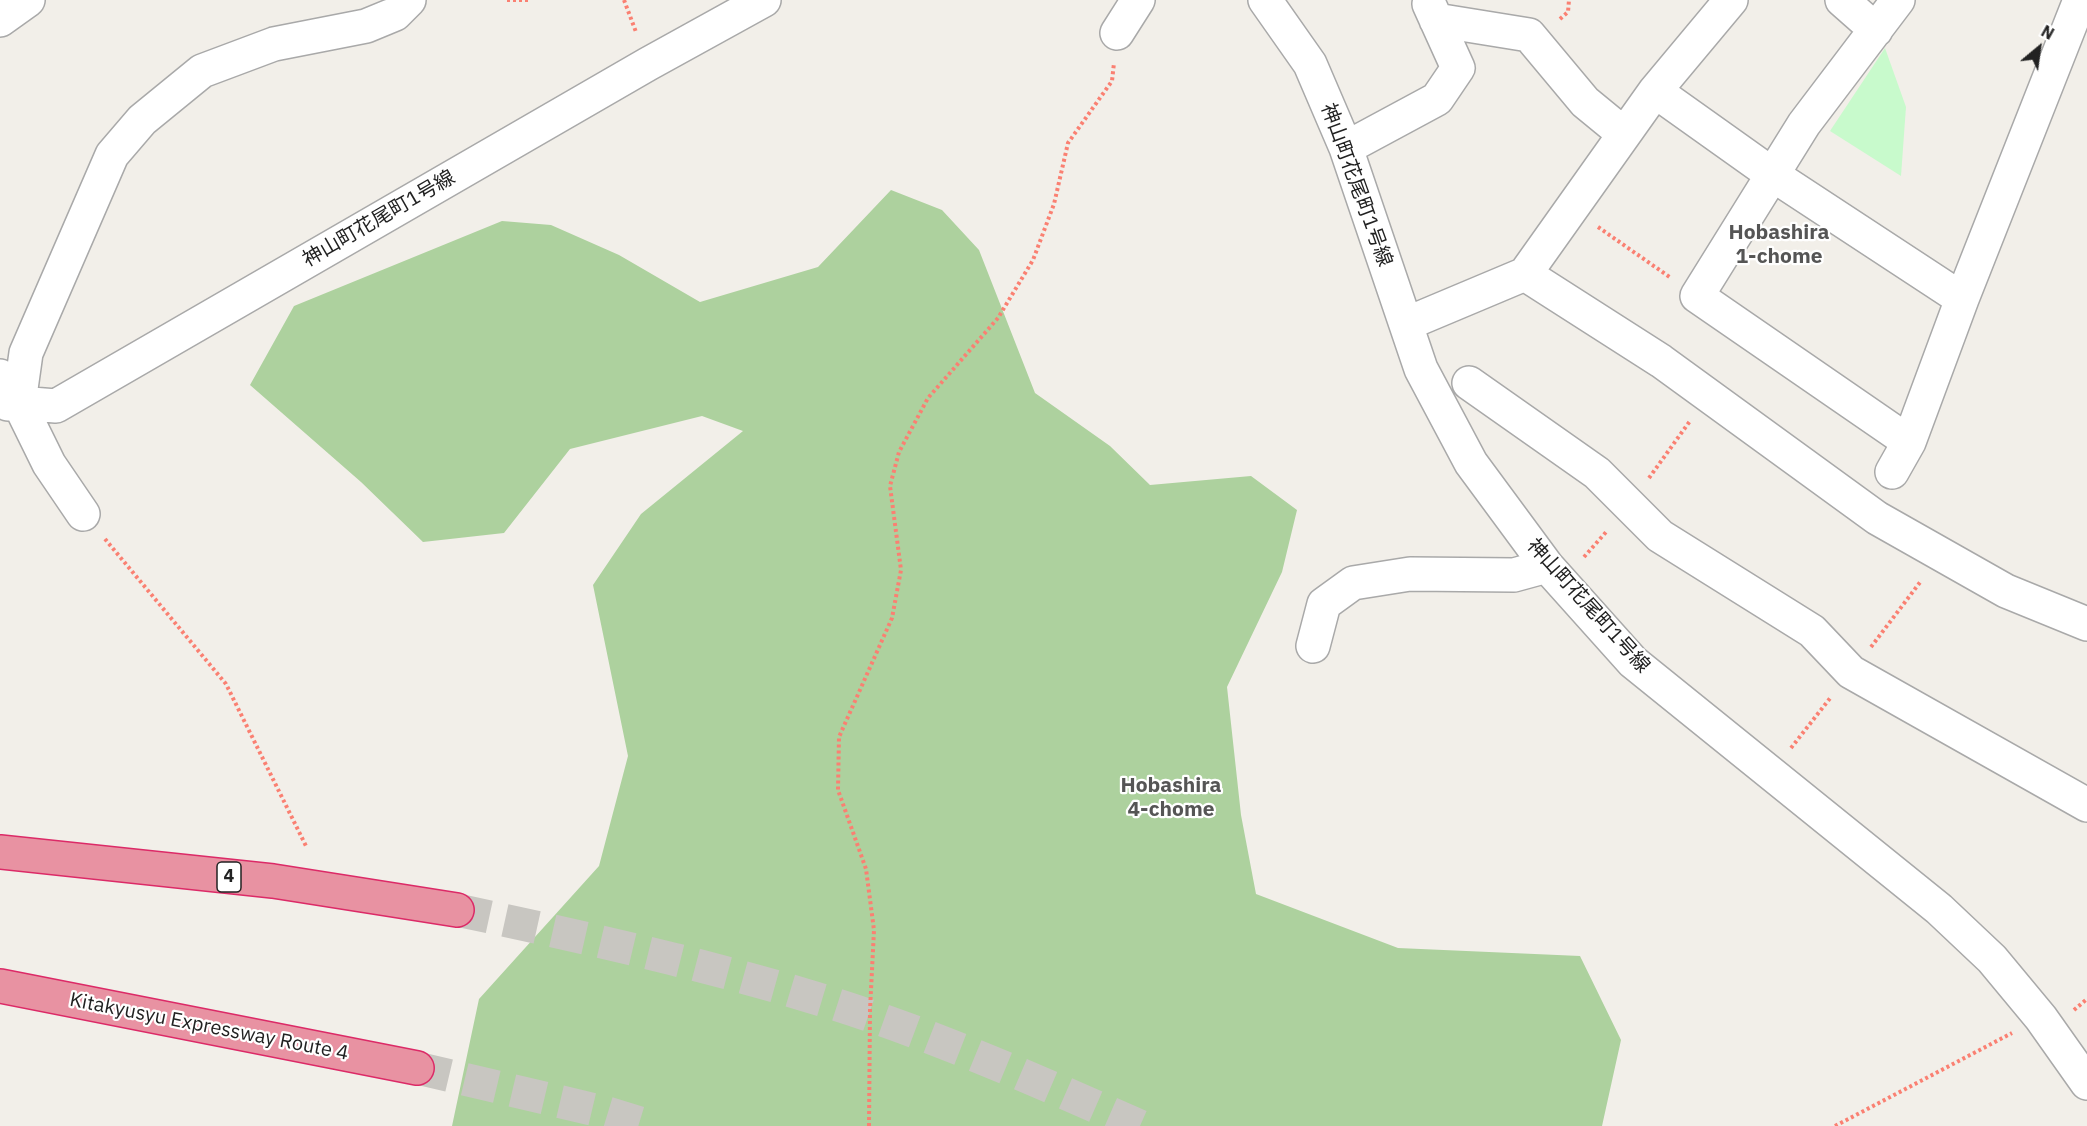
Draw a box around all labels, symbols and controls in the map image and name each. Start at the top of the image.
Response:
north arrow [2009,18,2069,78]
text: N [2038,21,2058,44]
street label: 神山町花尾町1号線 [1315,100,1397,270]
street label: 神山町花尾町1号線 [299,166,459,272]
district label: Hobashira 1-chome [1728,220,1830,270]
street label: 神山町花尾町1号線 [1522,534,1654,678]
district label: Hobashira 4-chome [1120,773,1222,823]
road number: 4 [217,862,241,892]
street label: Kitakyusyu Expressway Route 4 [67,988,351,1066]

